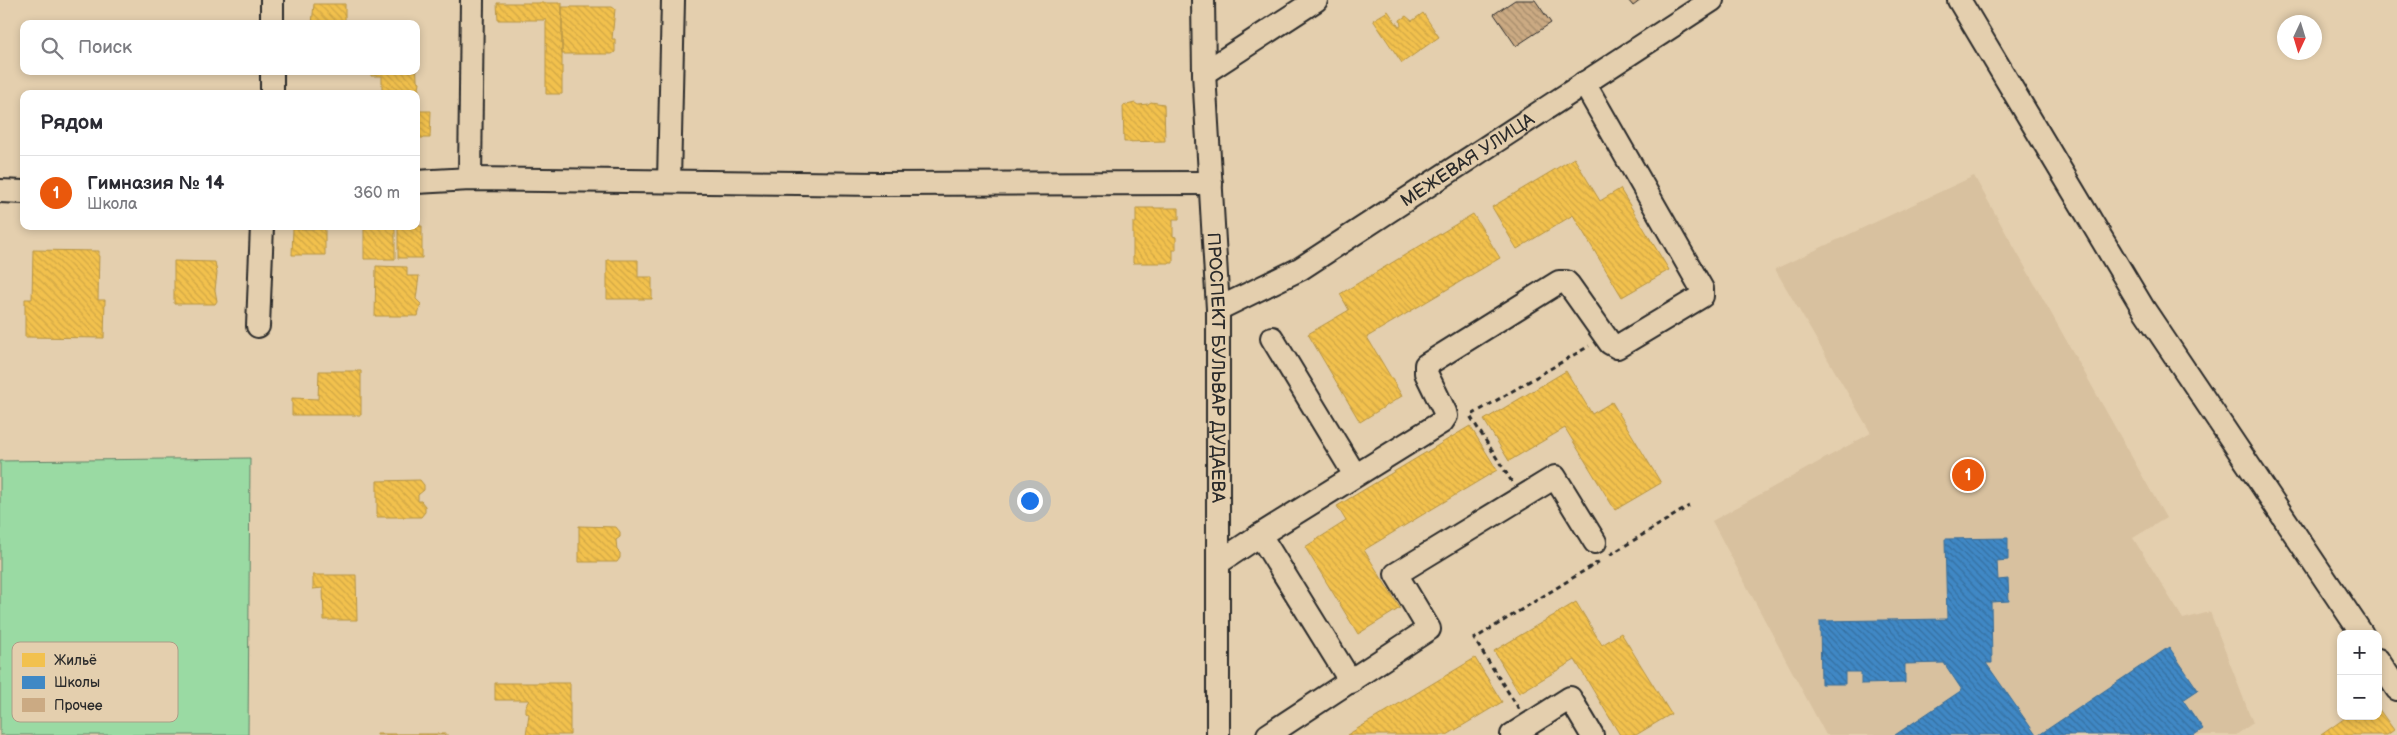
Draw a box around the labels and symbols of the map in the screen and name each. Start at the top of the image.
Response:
north arrow [2277,15,2322,60]
street label: МЕЖЕВАЯ УЛИЦА [1397,109,1538,211]
street label: ПРОСПЕКТ БУЛЬВАР ДУДАЕВА [1202,232,1228,503]
pin: 1 [1952,456,1984,494]
your location [1017,488,1043,514]
legend [12,642,178,722]
text: Жильё [54,652,97,669]
text: Школы [54,674,100,691]
text: Прочее [54,697,103,714]

